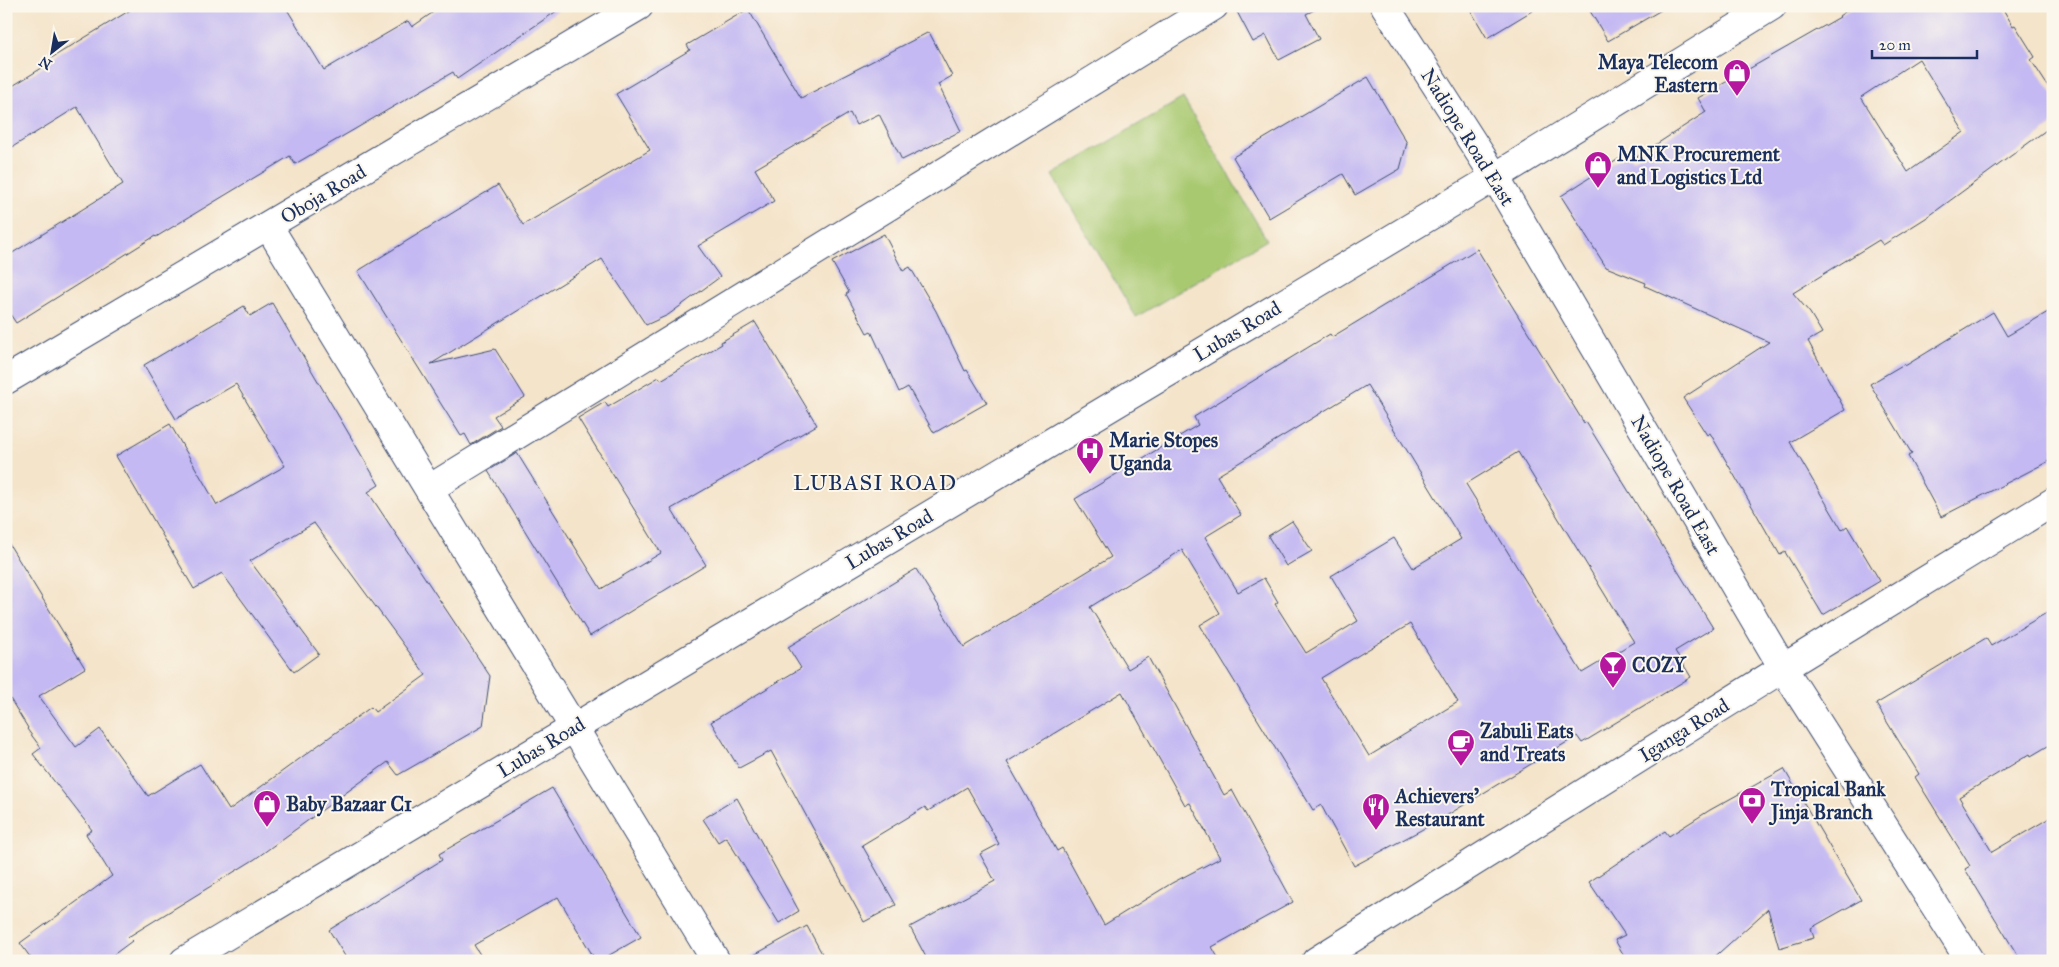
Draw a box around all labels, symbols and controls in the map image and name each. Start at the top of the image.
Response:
north arrow [28,28,78,78]
scale bar [1872,28,1976,60]
text: 20 m [1879,36,1911,54]
place label: Maya Telecom Eastern [1598,50,1718,97]
text: N [36,52,55,73]
shop icon: Maya Telecom Eastern [1722,58,1752,97]
street label: Nadiope Road East [1416,64,1520,210]
place label: MNK Procurement and Logistics Ltd [1617,142,1781,190]
shop icon: MNK Procurement and Logistics Ltd [1583,150,1613,189]
street label: Oboja Road [276,159,370,229]
street label: Lubas Road [1189,296,1285,366]
street label: Nadiope Road East [1626,411,1726,559]
place label: Marie Stopes Uganda [1109,428,1219,476]
hospital icon: Marie Stopes Uganda [1075,436,1105,475]
district label: LUBASI ROAD [793,469,957,496]
street label: Lubas Road [841,504,937,574]
bar icon: COZY [1598,650,1628,689]
place label: COZY [1632,653,1687,677]
street label: Iganga Road [1635,693,1734,768]
street label: Lubas Road [493,712,589,782]
place label: Zabuli Eats and Treats [1480,719,1574,766]
cafe icon: Zabuli Eats and Treats [1446,728,1476,767]
place label: Tropical Bank Jinja Branch [1768,777,1886,826]
place label: Achievers' Restaurant [1393,784,1485,831]
bank icon: Tropical Bank Jinja Branch [1737,786,1767,825]
shop icon: Baby Bazaar C1 [252,789,282,828]
place label: Baby Bazaar C1 [286,792,412,817]
restaurant icon: Achievers' Restaurant [1361,792,1391,831]

